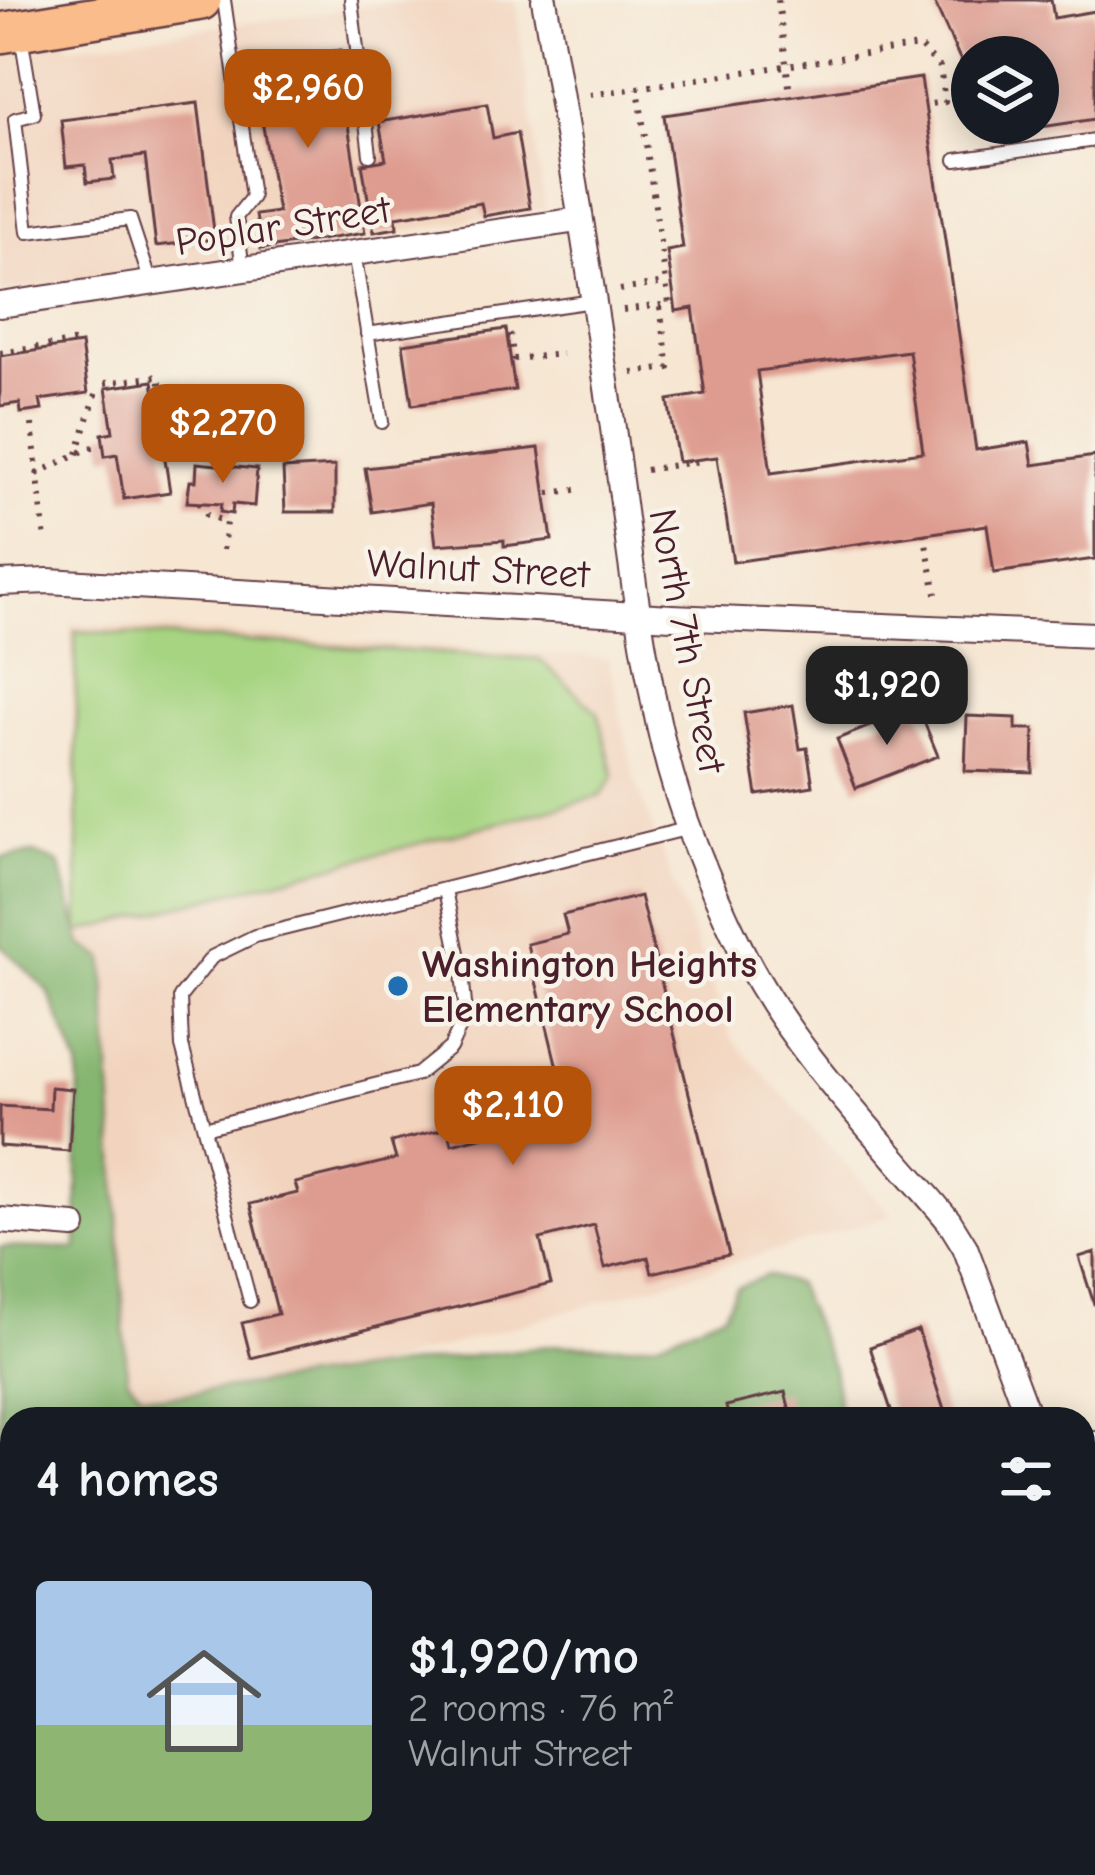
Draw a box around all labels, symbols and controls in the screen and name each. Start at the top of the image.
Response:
map controls [951,36,1059,144]
button: layers [951,36,1059,144]
pin: $2,960 [210,49,406,151]
text: $2,960 [251,65,365,110]
street label: Poplar Street [173,187,395,265]
pin: $2,270 [125,384,321,486]
text: $2,270 [168,400,278,445]
street label: North 7th Street [639,505,735,779]
street label: Walnut Street [365,541,592,597]
pin: $1,920 [789,646,985,748]
text: $1,920 [833,662,941,707]
place label: Washington Heights Elementary School [422,942,757,1032]
marker: Washington Heights Elementary School [385,973,411,999]
pin: $2,110 [415,1066,611,1168]
text: $2,110 [461,1082,565,1127]
icon: filters [993,1446,1059,1512]
text: 4 homes [36,1450,219,1509]
text: $1,920/mo [408,1627,639,1686]
icon: home [132,1629,276,1773]
text: 2 rooms · 76 m² [408,1686,673,1731]
text: Walnut Street [408,1731,631,1776]

